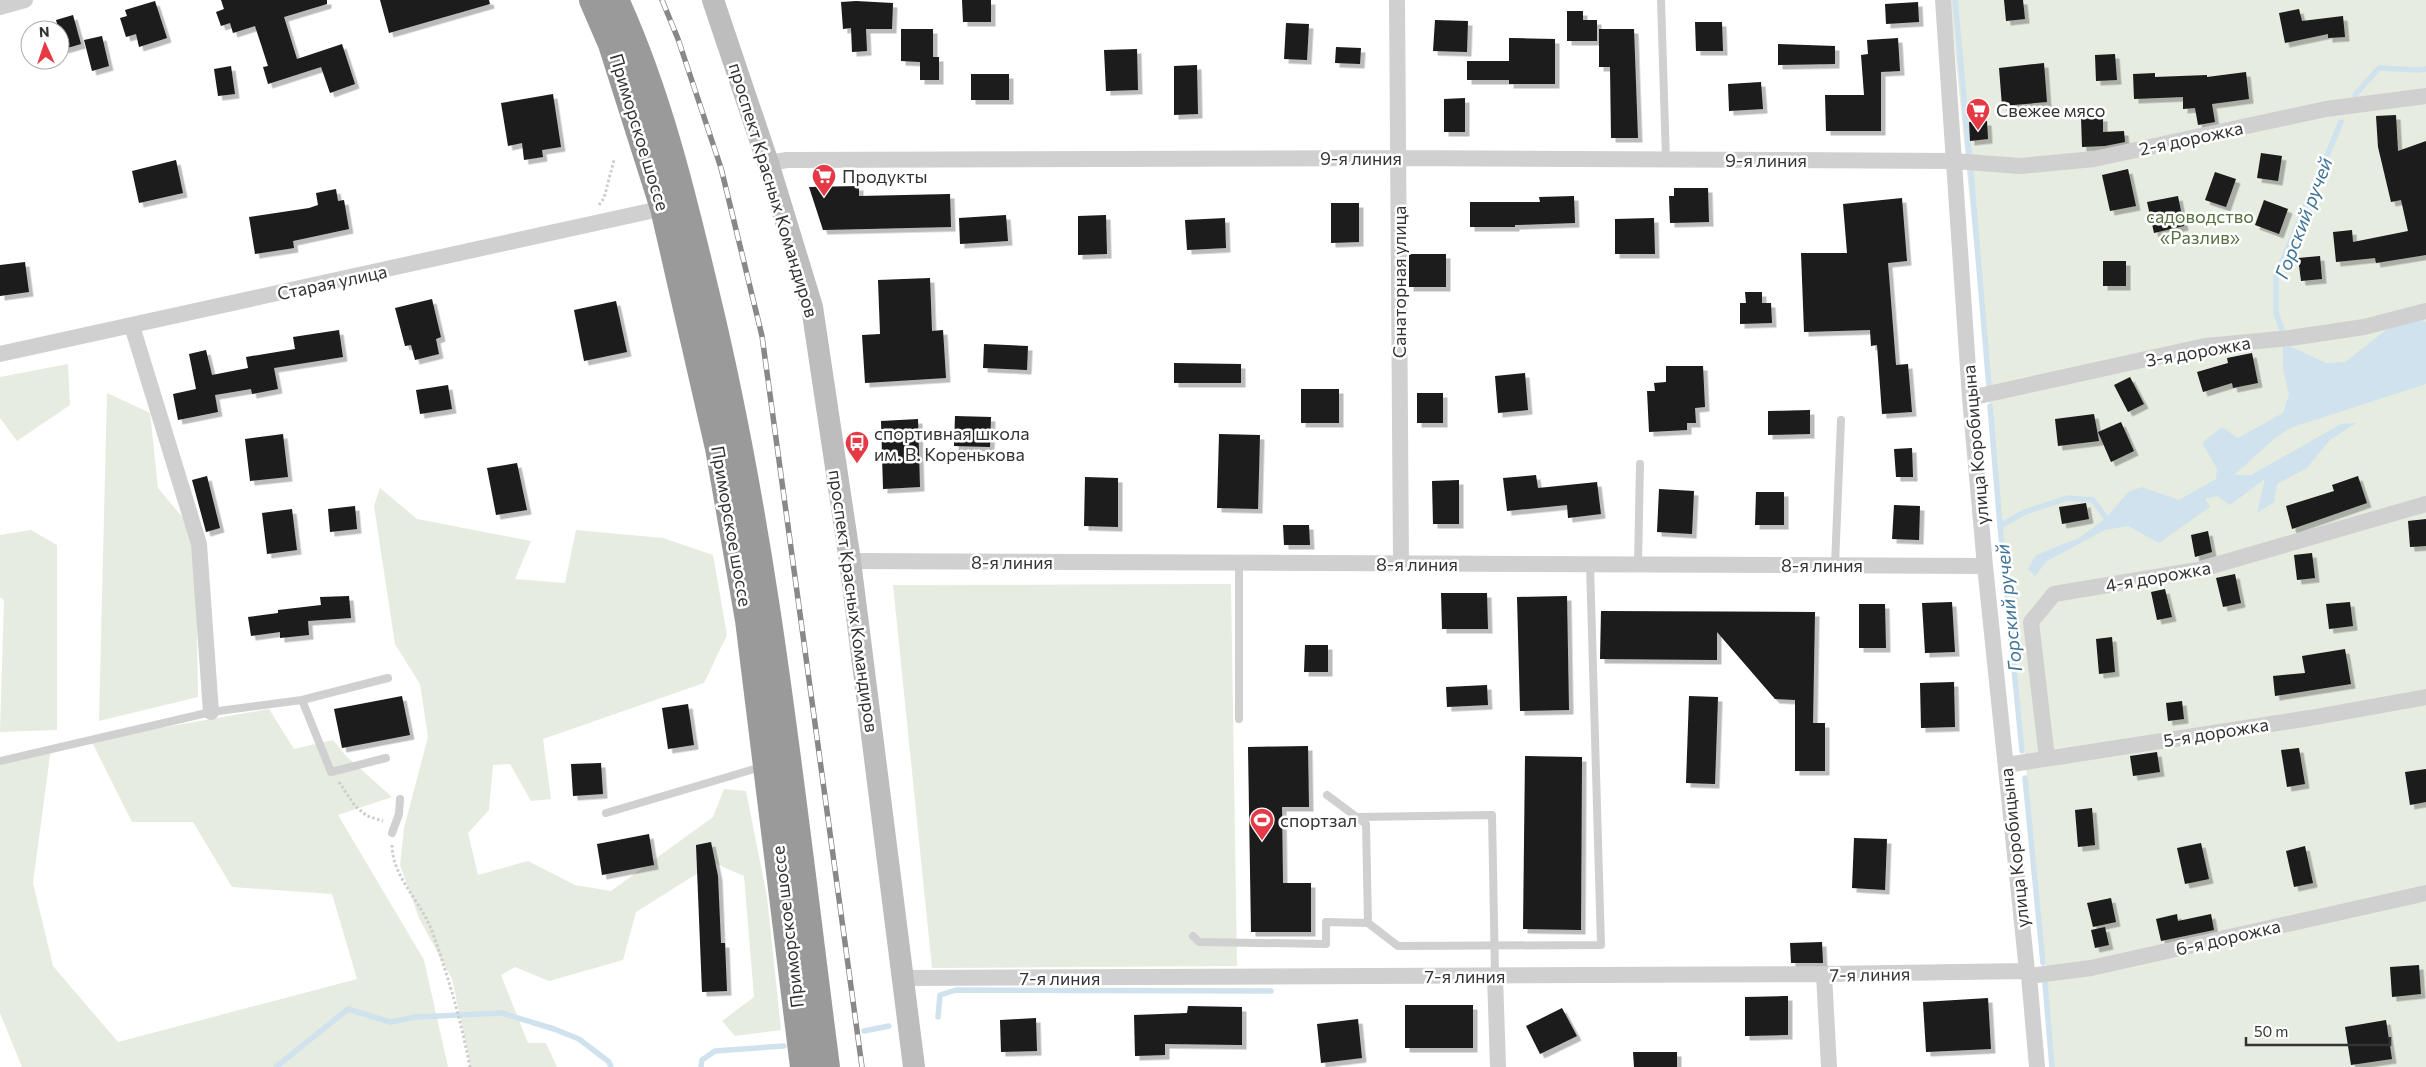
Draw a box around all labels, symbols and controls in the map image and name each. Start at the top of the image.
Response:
north arrow [20,20,70,70]
text: N [39,23,50,40]
street label: Приморское шоссе [606,51,674,213]
street label: проспект Красных Командиров [725,60,823,320]
supermarket icon: Свежее мясо [1965,97,1991,131]
place label: Свежее мясо [1996,99,2106,121]
street label: 2-я дорожка [2137,116,2245,160]
street label: 9-я линия [1320,147,1402,169]
street label: 9-я линия [1725,149,1807,171]
water label: Горский ручей [2269,154,2337,282]
supermarket icon: Продукты [811,163,837,197]
place label: Продукты [842,165,927,187]
park label: садоводство «Разлив» [2146,205,2254,248]
street label: Санаторная улица [1388,206,1410,358]
street label: Старая улица [275,260,389,304]
street label: 3-я дорожка [2144,331,2252,371]
street label: улица Коробицына [1957,364,1993,526]
place label: спортивная школа им. В. Коренькова [874,422,1030,465]
bus stop icon: спортивная школа им. В. Коренькова [844,430,870,464]
street label: Приморское шоссе [707,444,757,608]
street label: проспект Красных Командиров [825,468,883,734]
water label: Горский ручей [1990,543,2026,673]
street label: 8-я линия [971,551,1053,573]
street label: 8-я линия [1376,553,1458,575]
street label: 8-я линия [1781,554,1863,576]
street label: 4-я дорожка [2104,556,2212,596]
street label: 5-я дорожка [2162,713,2270,751]
street label: улица Коробицына [1995,767,2033,929]
sports icon: спортзал [1249,807,1275,841]
place label: спортзал [1280,809,1357,831]
street label: Приморское шоссе [766,845,808,1009]
street label: 6-я дорожка [2173,914,2283,960]
street label: 7-я линия [1829,962,1911,986]
street label: 7-я линия [1425,965,1505,987]
street label: 7-я линия [1020,967,1100,989]
scale bar [2246,1014,2390,1046]
text: 50 m [2254,1022,2288,1040]

